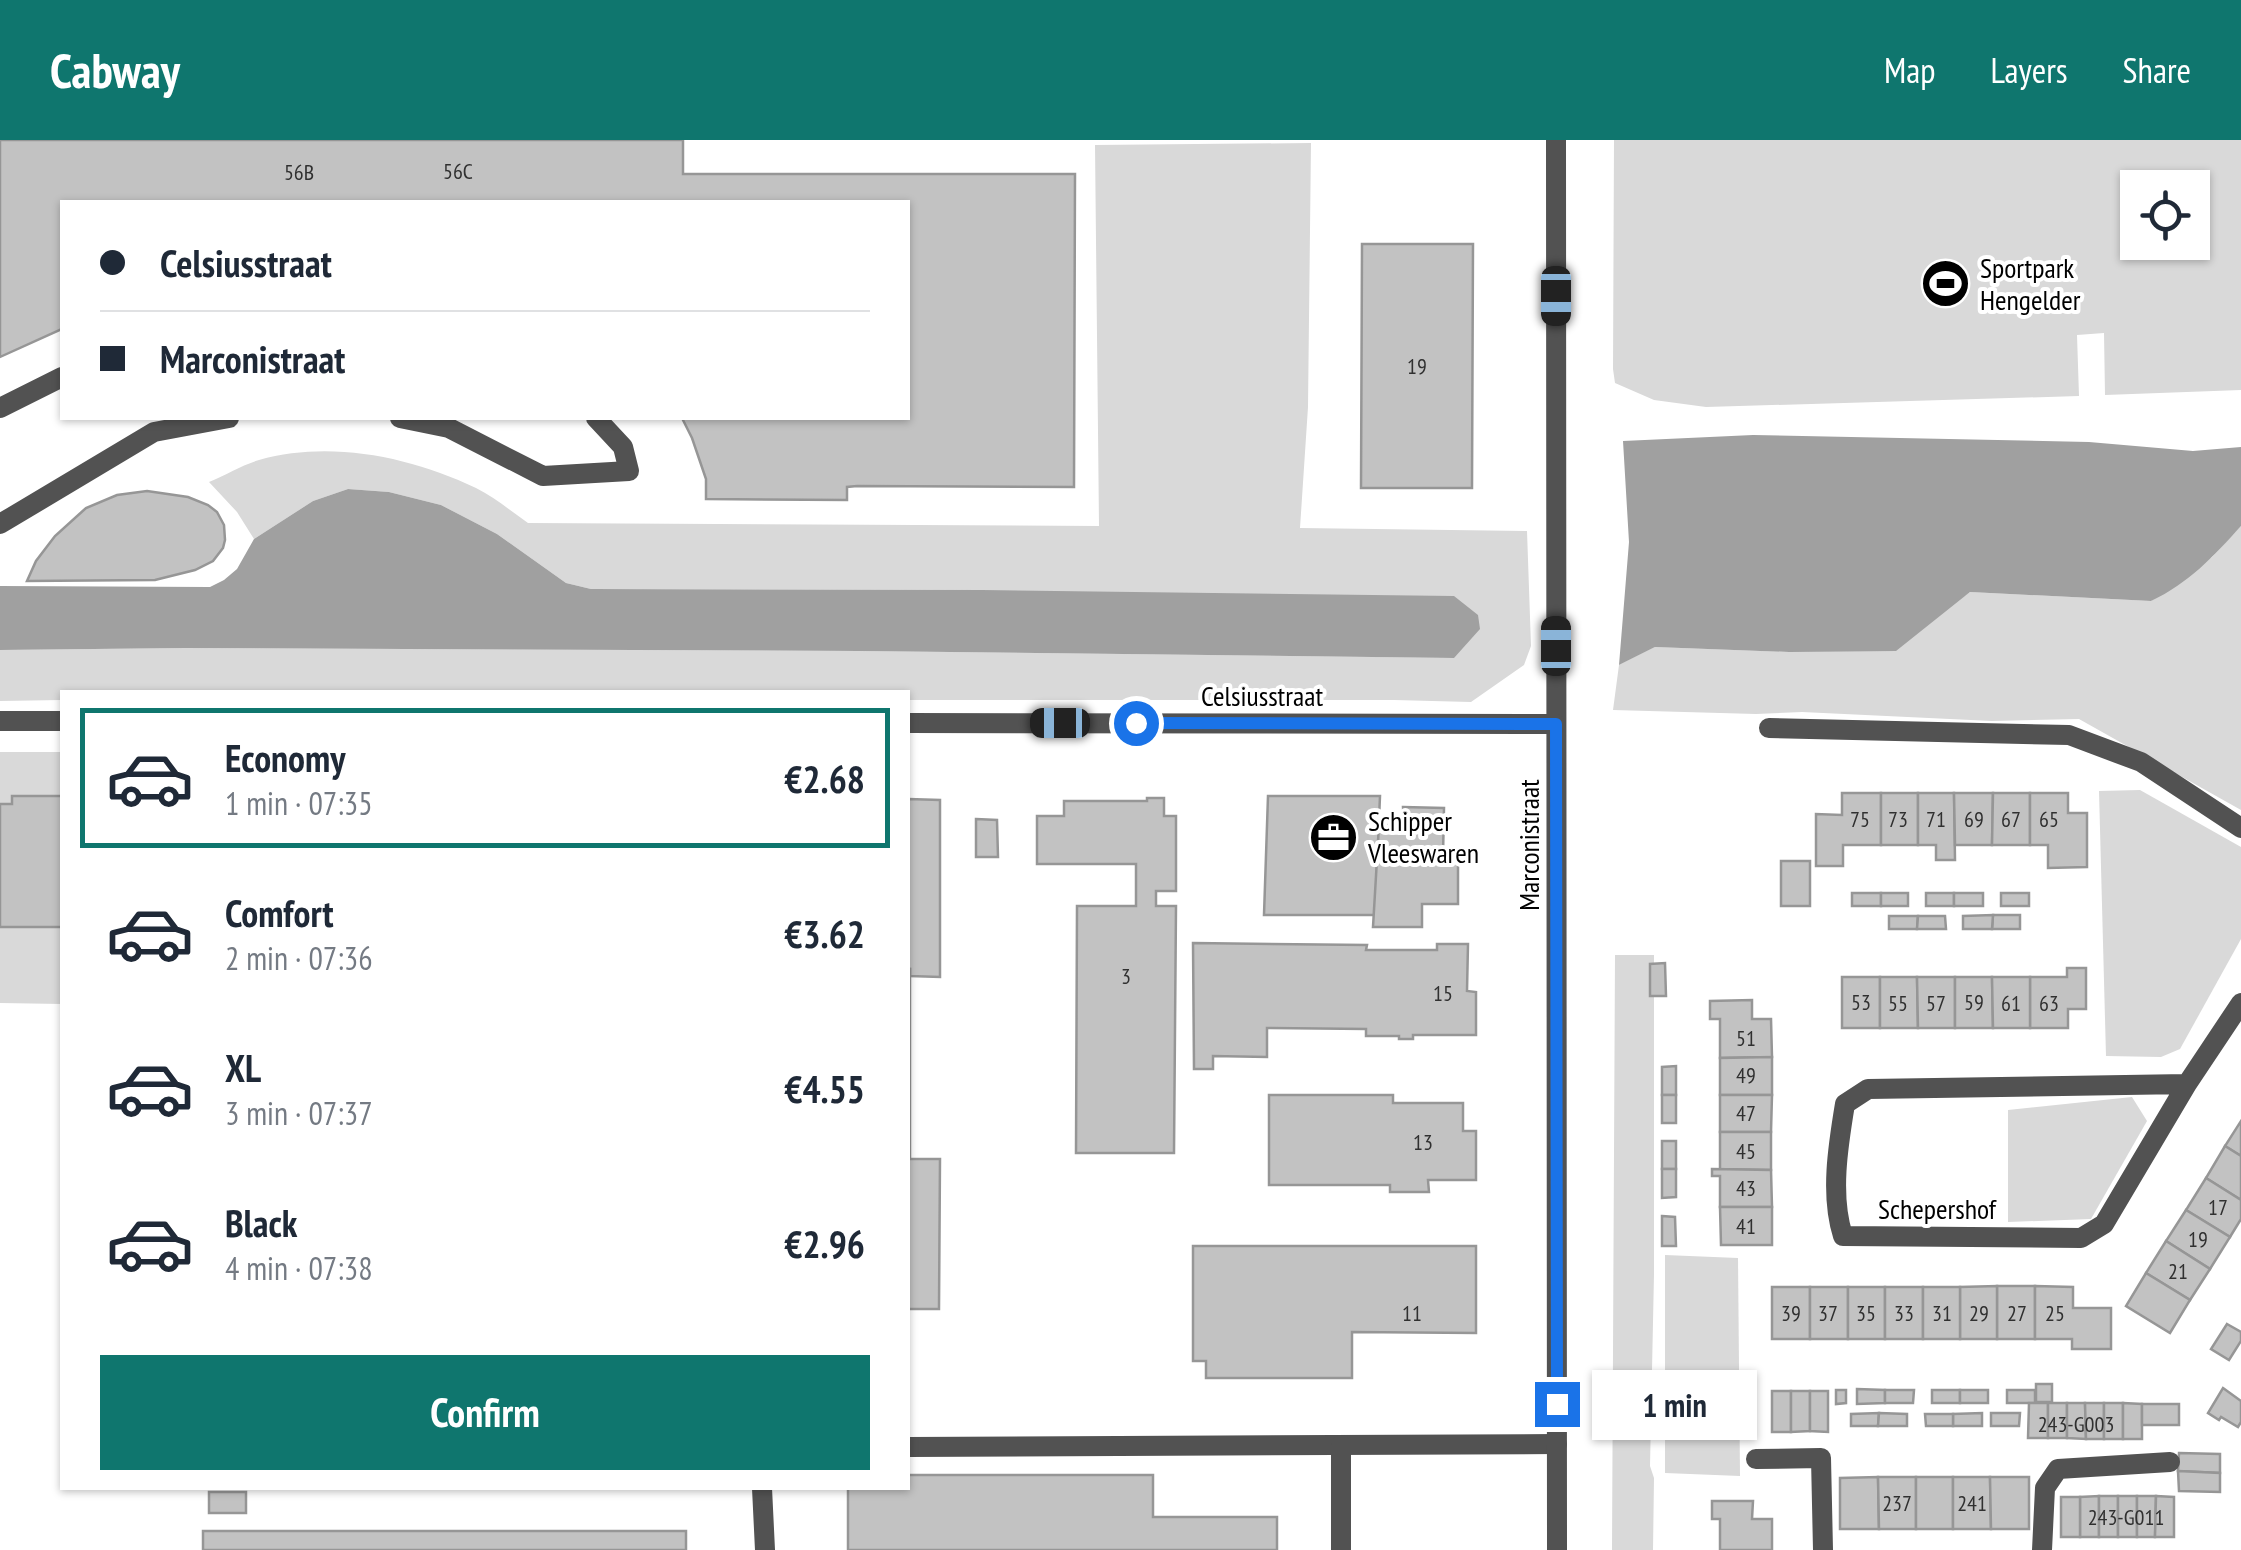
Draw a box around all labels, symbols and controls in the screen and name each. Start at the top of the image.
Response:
text: Cabway [50,39,180,101]
text: Map [1884,47,1935,93]
text: Layers [1990,47,2068,93]
text: Share [2123,47,2191,93]
house number: 56C [443,157,473,185]
house number: 56B [284,158,314,186]
map controls [2120,170,2210,260]
button: locate [2120,170,2210,260]
text: Celsiusstraat [160,238,332,287]
place label: Sportpark Hengelder [1980,249,2081,318]
sports icon: Sportpark Hengelder [1919,258,1971,310]
car [1541,266,1571,326]
text: Marconistraat [160,334,345,383]
house number: 19 [1407,352,1427,380]
car [1541,616,1571,676]
street label: Celsiusstraat [1201,677,1323,714]
route start [1114,701,1159,746]
car [1030,708,1090,738]
icon: car [105,733,195,823]
text: Economy [225,733,345,782]
text: €2.68 [784,754,865,803]
street label: Marconistraat [1510,779,1547,911]
text: 1 min · 07:35 [225,782,373,824]
place label: Schipper Vleeswaren [1367,802,1479,871]
house number: 75 [1850,805,1870,833]
house number: 73 [1888,805,1908,833]
house number: 71 [1926,805,1946,833]
house number: 69 [1964,805,1984,833]
house number: 67 [2001,805,2021,833]
house number: 65 [2039,805,2059,833]
office icon: Schipper Vleeswaren [1307,811,1359,863]
icon: car [105,888,195,978]
text: Comfort [225,888,334,937]
text: €3.62 [784,909,865,958]
text: 2 min · 07:36 [225,937,373,979]
house number: 3 [1121,962,1131,990]
house number: 15 [1433,979,1453,1007]
house number: 53 [1851,988,1871,1016]
house number: 59 [1964,988,1984,1016]
house number: 55 [1888,989,1908,1017]
house number: 57 [1926,989,1946,1017]
house number: 61 [2001,989,2021,1017]
house number: 63 [2039,989,2059,1017]
house number: 51 [1736,1024,1756,1052]
icon: car [105,1043,195,1133]
text: XL [225,1043,261,1092]
house number: 49 [1736,1061,1756,1089]
text: €4.55 [784,1064,865,1113]
text: 3 min · 07:37 [225,1092,373,1134]
house number: 47 [1736,1099,1756,1127]
house number: 13 [1413,1128,1433,1156]
house number: 45 [1736,1137,1756,1165]
house number: 43 [1736,1174,1756,1202]
street label: Schepershof [1878,1190,1998,1227]
house number: 17 [2208,1193,2228,1221]
icon: car [105,1198,195,1288]
text: Black [225,1198,298,1247]
house number: 41 [1736,1212,1756,1240]
text: €2.96 [784,1219,865,1268]
house number: 19 [2188,1225,2208,1253]
text: 4 min · 07:38 [225,1247,373,1289]
house number: 21 [2168,1257,2188,1285]
house number: 11 [1402,1299,1422,1327]
house number: 39 [1781,1299,1801,1327]
house number: 37 [1818,1299,1838,1327]
house number: 35 [1856,1299,1876,1327]
house number: 33 [1894,1299,1914,1327]
house number: 31 [1932,1299,1952,1327]
house number: 29 [1969,1299,1989,1327]
house number: 27 [2007,1299,2027,1327]
house number: 25 [2045,1299,2065,1327]
button: Confirm [100,1355,870,1470]
callout: 1 min [1592,1369,1757,1439]
route end [1535,1382,1580,1427]
text: 1 min [1642,1384,1707,1426]
house number: 243-G003 [2038,1410,2114,1438]
house number: 237 [1882,1489,1912,1517]
house number: 241 [1957,1489,1987,1517]
house number: 243-G011 [2088,1503,2164,1531]

